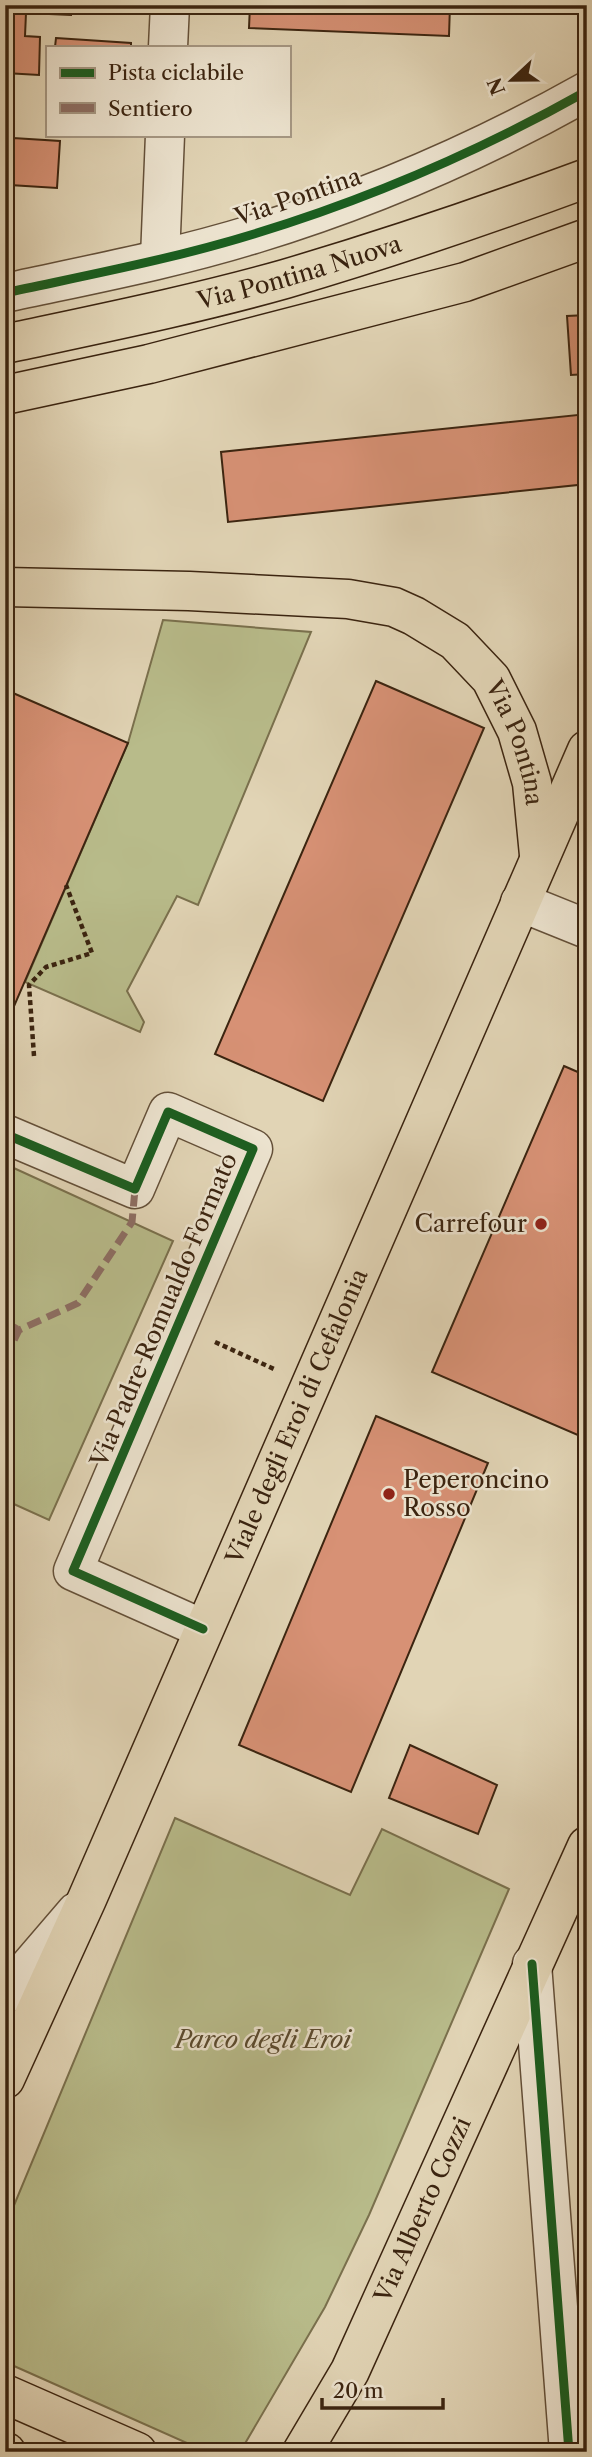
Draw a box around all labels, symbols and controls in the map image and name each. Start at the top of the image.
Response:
legend [46,46,290,136]
north arrow [476,46,546,116]
text: Pista ciclabile [108,60,244,85]
text: N [483,74,510,98]
text: Sentiero [108,96,193,121]
street label: Via Pontina [230,161,365,232]
street label: Via Pontina Nuova [193,229,405,315]
street label: Via Pontina [479,674,549,807]
street label: Via Padre Romualdo Formato [84,1149,243,1472]
place label: Carrefour [415,1209,527,1238]
marker: Carrefour [533,1216,549,1232]
street label: Viale degli Eroi di Cefalonia [219,1264,374,1569]
place label: Peperoncino Rosso [403,1465,549,1522]
marker: Peperoncino Rosso [381,1486,397,1502]
park label: Parco degli Eroi [173,2025,352,2054]
street label: Via Alberto Cozzi [367,2112,477,2308]
scale bar [322,2366,443,2410]
text: 20 m [333,2378,384,2403]

